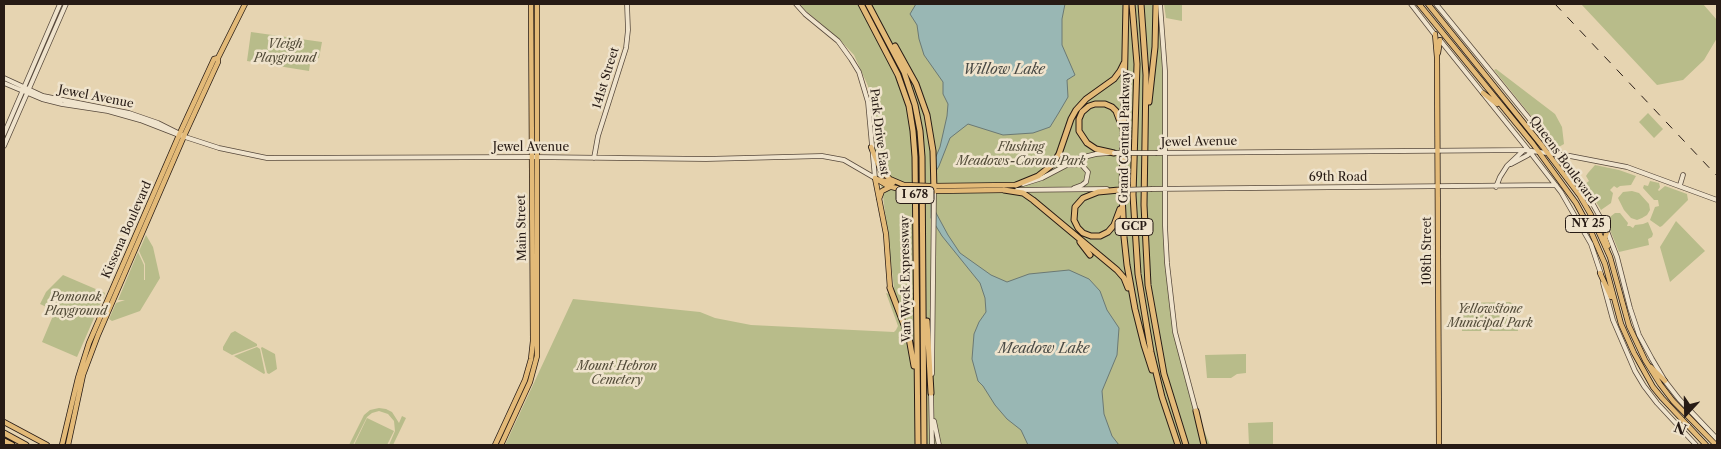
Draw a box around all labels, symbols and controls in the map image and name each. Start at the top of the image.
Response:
park label: Vleigh Playground [254,38,316,66]
street label: 141st Street [590,45,622,111]
water label: Willow Lake [963,62,1045,78]
street label: Grand Central Parkway [1117,70,1133,204]
street label: Jewel Avenue [57,83,135,111]
street label: Park Drive East [867,88,891,176]
street label: Queens Boulevard [1526,113,1600,207]
street label: Jewel Avenue [1161,134,1237,150]
street label: Jewel Avenue [493,141,569,155]
park label: Flushing Meadows-Corona Park [956,141,1086,169]
street label: 69th Road [1309,171,1367,185]
street label: Kissena Boulevard [99,179,155,281]
road number: I 678 [896,186,934,204]
street label: Main Street [514,195,530,261]
street label: Van Wyck Expressway [898,215,914,343]
road number: NY 25 [1566,215,1610,232]
street label: 108th Street [1421,217,1435,285]
road number: GCP [1115,218,1153,236]
park label: Pomonok Playground [45,291,107,319]
park label: Yellowstone Municipal Park [1447,303,1533,331]
water label: Meadow Lake [999,341,1089,357]
park label: Mount Hebron Cemetery [577,360,657,388]
north arrow [1661,389,1711,439]
text: N [1672,417,1690,439]

